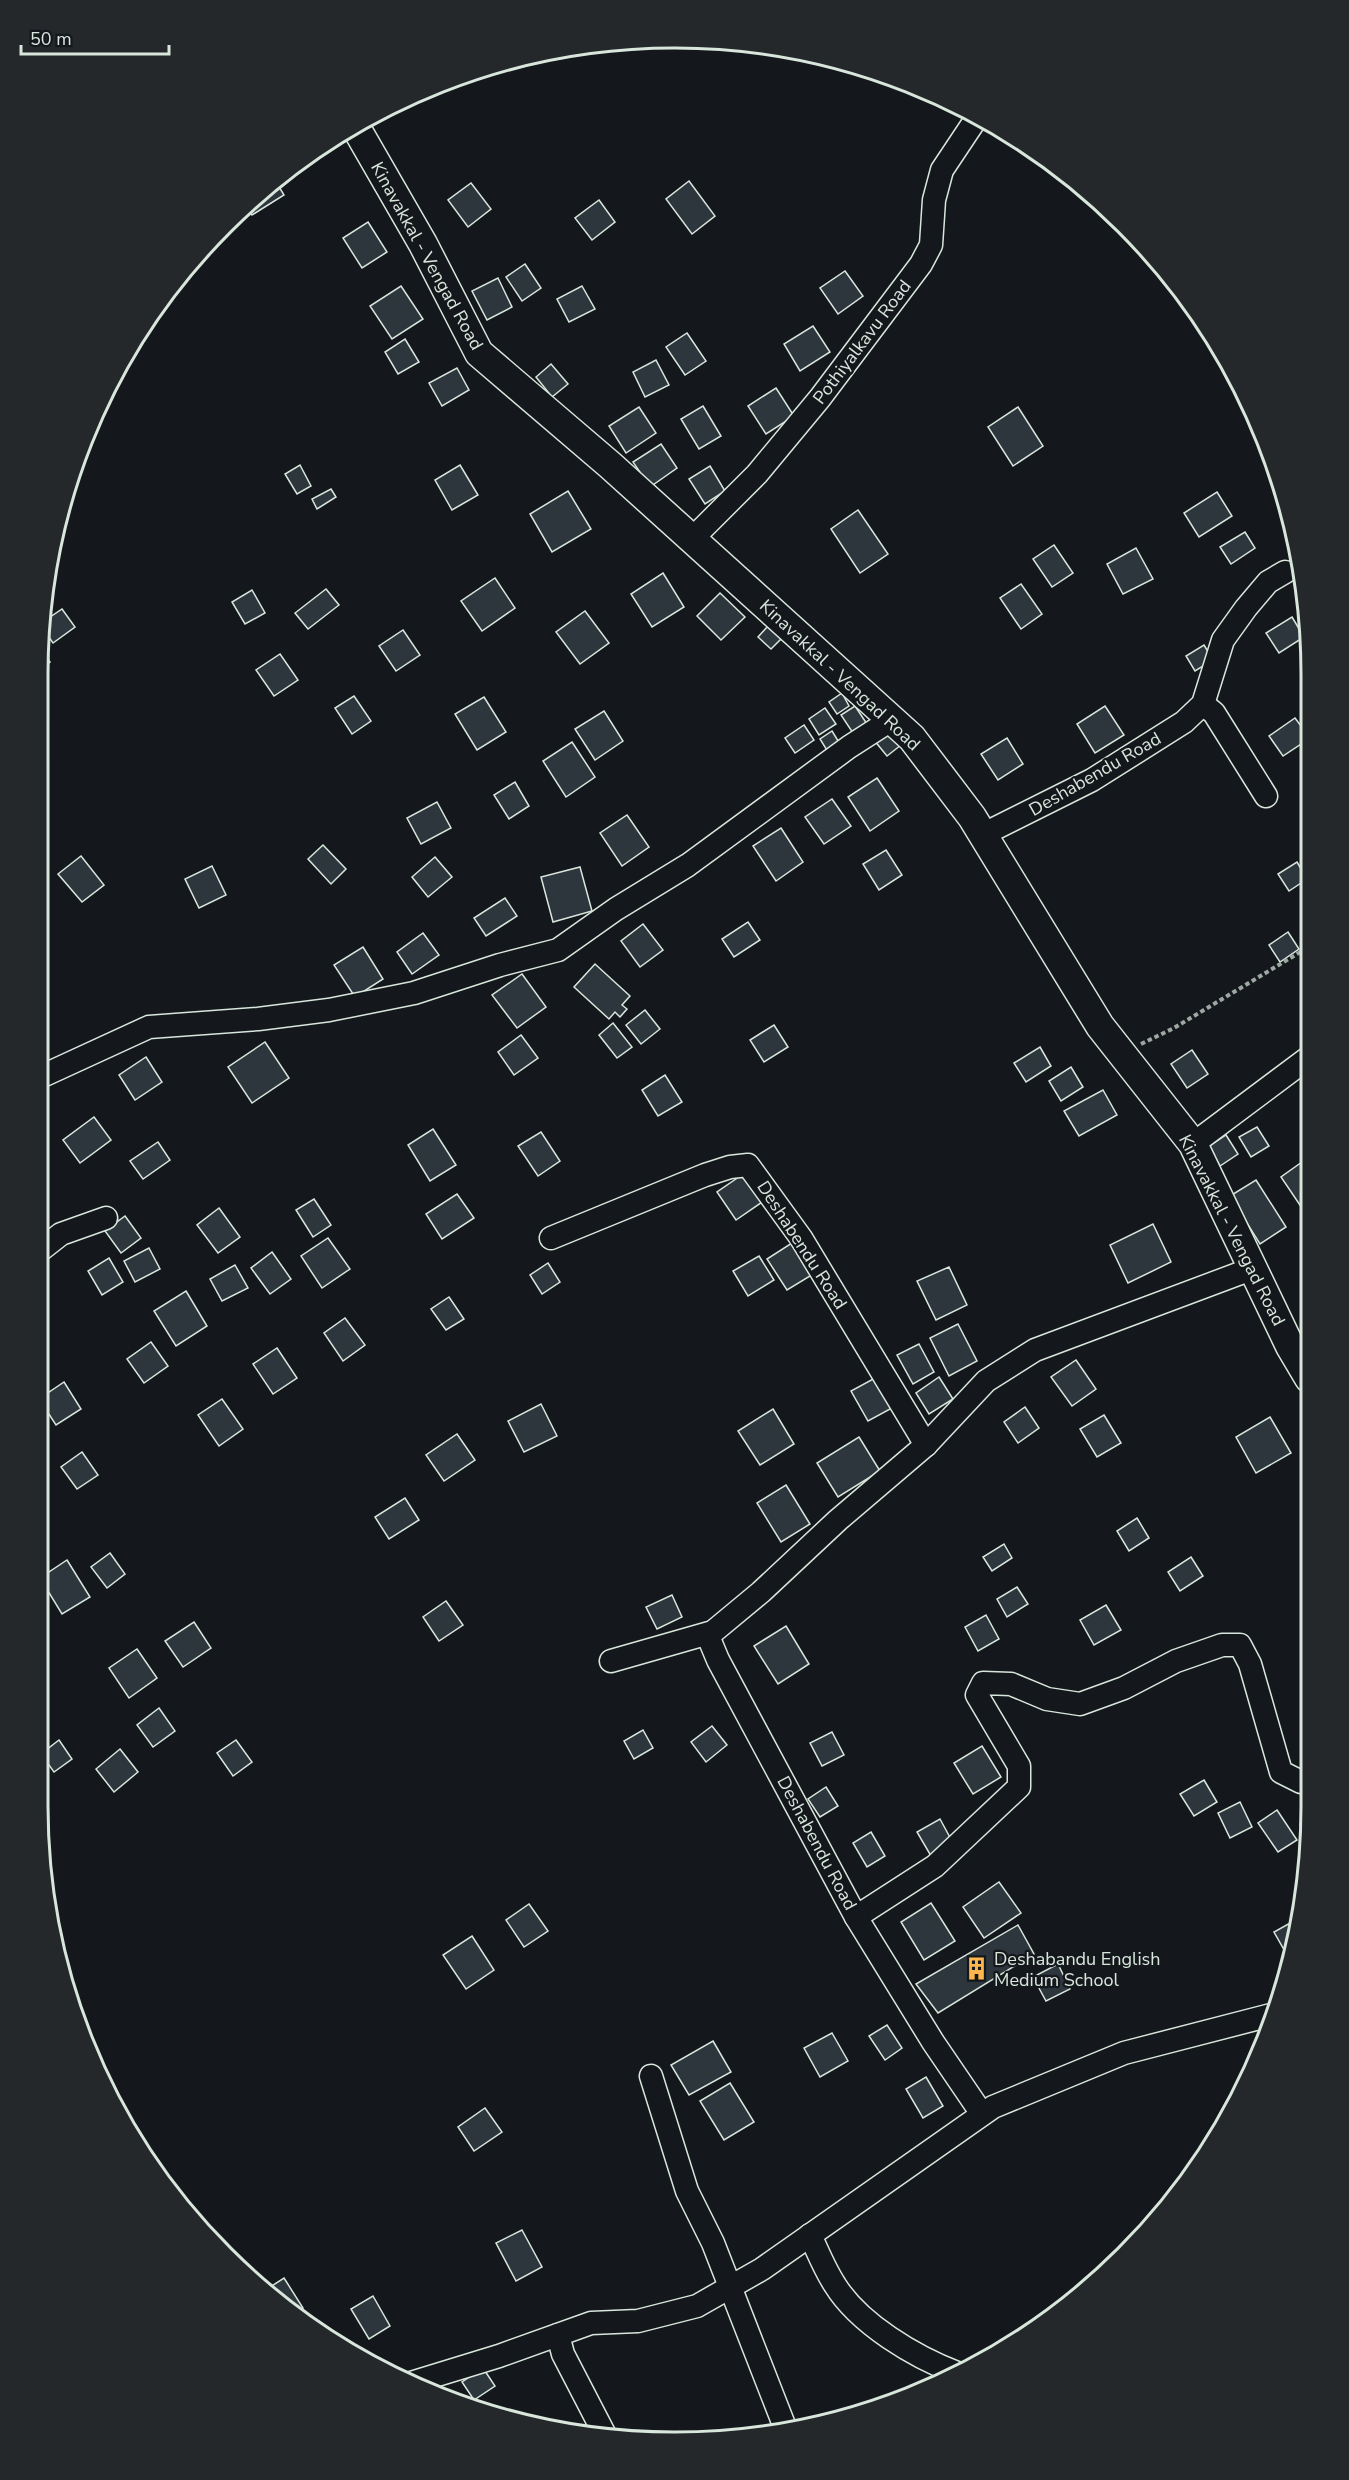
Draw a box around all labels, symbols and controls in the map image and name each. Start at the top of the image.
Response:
scale bar [21,18,170,56]
text: 50 m [30,27,72,51]
street label: Kinavakkal - Vengad Road [365,158,489,354]
street label: Pothiyalkavu Road [807,275,917,409]
street label: Kinavakkal - Vengad Road [754,594,926,756]
street label: Deshabendu Road [1025,726,1165,822]
street label: Kinavakkal - Vengad Road [1173,1130,1291,1330]
street label: Deshabendu Road [751,1176,853,1314]
street label: Deshabendu Road [771,1772,863,1914]
place label: Deshabandu English Medium School [994,1947,1160,1992]
building icon: Deshabandu English Medium School [963,1956,989,1982]

